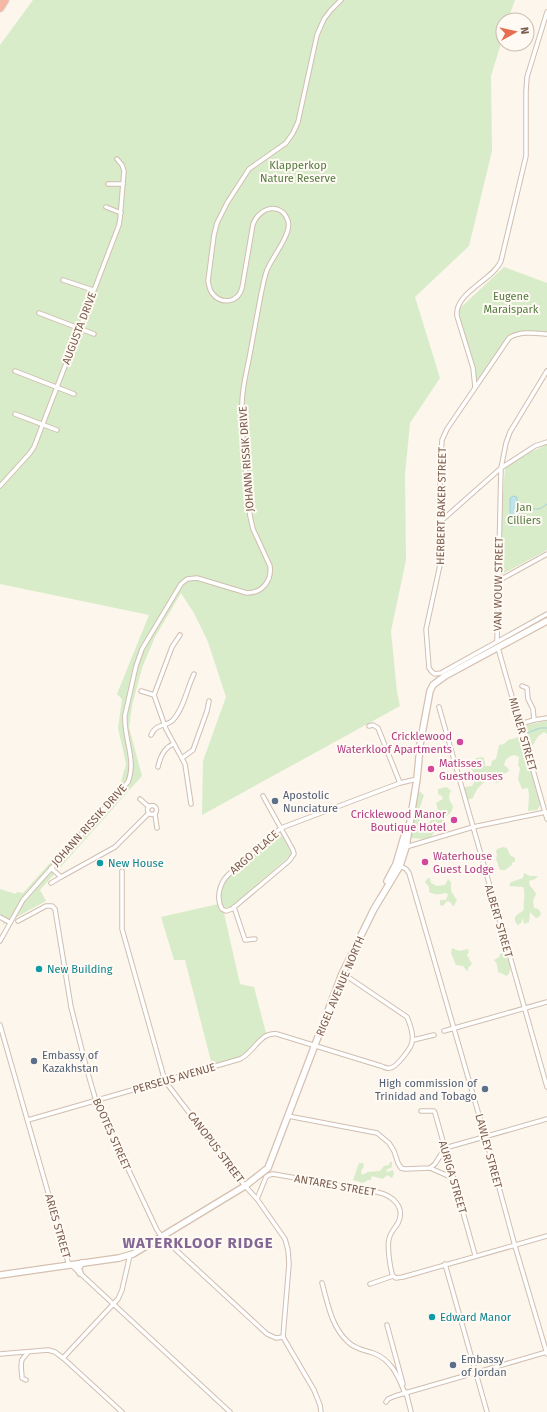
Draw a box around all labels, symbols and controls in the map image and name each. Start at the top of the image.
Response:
north arrow [495,12,535,52]
text: N [517,26,531,35]
park label: Klapperkop Nature Reserve [260,159,336,185]
street label: AUGUSTA DRIVE [60,290,99,366]
park label: Eugene Maraispark [484,290,539,316]
street label: JOHANN RISSIK DRIVE [236,405,257,512]
street label: HERBERT BAKER STREET [434,447,449,565]
park label: Jan Cilliers [507,501,541,527]
street label: VAN WOUW STREET [491,536,506,631]
street label: MILNER STREET [506,696,539,773]
place label: Cricklewood Waterkloof Apartments [337,730,452,756]
marker: Cricklewood Waterkloof Apartments [455,737,465,747]
place label: Matisses Guesthouses [439,757,503,783]
marker: Matisses Guesthouses [426,764,436,774]
street label: JOHANN RISSIK DRIVE [49,781,130,869]
place label: Apostolic Nunciature [283,789,338,815]
marker: Apostolic Nunciature [270,796,280,806]
place label: Cricklewood Manor Boutique Hotel [351,808,447,834]
marker: Cricklewood Manor Boutique Hotel [449,815,459,825]
street label: ARGO PLACE [227,828,281,877]
place label: Waterhouse Guest Lodge [433,850,494,876]
place label: New House [108,857,164,870]
marker: Waterhouse Guest Lodge [420,857,430,867]
marker: New House [95,858,105,868]
street label: ALBERT STREET [482,883,515,959]
street label: RIGEL AVENUE NORTH [313,934,367,1038]
place label: New Building [47,963,113,976]
marker: New Building [34,964,44,974]
place label: Embassy of Kazakhstan [42,1049,99,1075]
marker: Embassy of Kazakhstan [29,1056,39,1066]
street label: PERSEUS AVENUE [131,1060,217,1097]
place label: High commission of Trinidad and Tobago [375,1077,478,1103]
marker: High commission of Trinidad and Tobago [480,1084,490,1094]
street label: BOOTES STREET [90,1096,133,1173]
street label: CANOPUS STREET [185,1109,247,1186]
street label: LAWLEY STREET [472,1112,505,1190]
street label: AURIGA STREET [436,1139,469,1215]
street label: ANTARES STREET [293,1172,377,1199]
street label: ARIES STREET [42,1192,73,1260]
district label: WATERKLOOF RIDGE [122,1234,274,1252]
place label: Edward Manor [440,1311,512,1324]
marker: Edward Manor [427,1312,437,1322]
place label: Embassy of Jordan [461,1353,507,1379]
marker: Embassy of Jordan [448,1360,458,1370]

